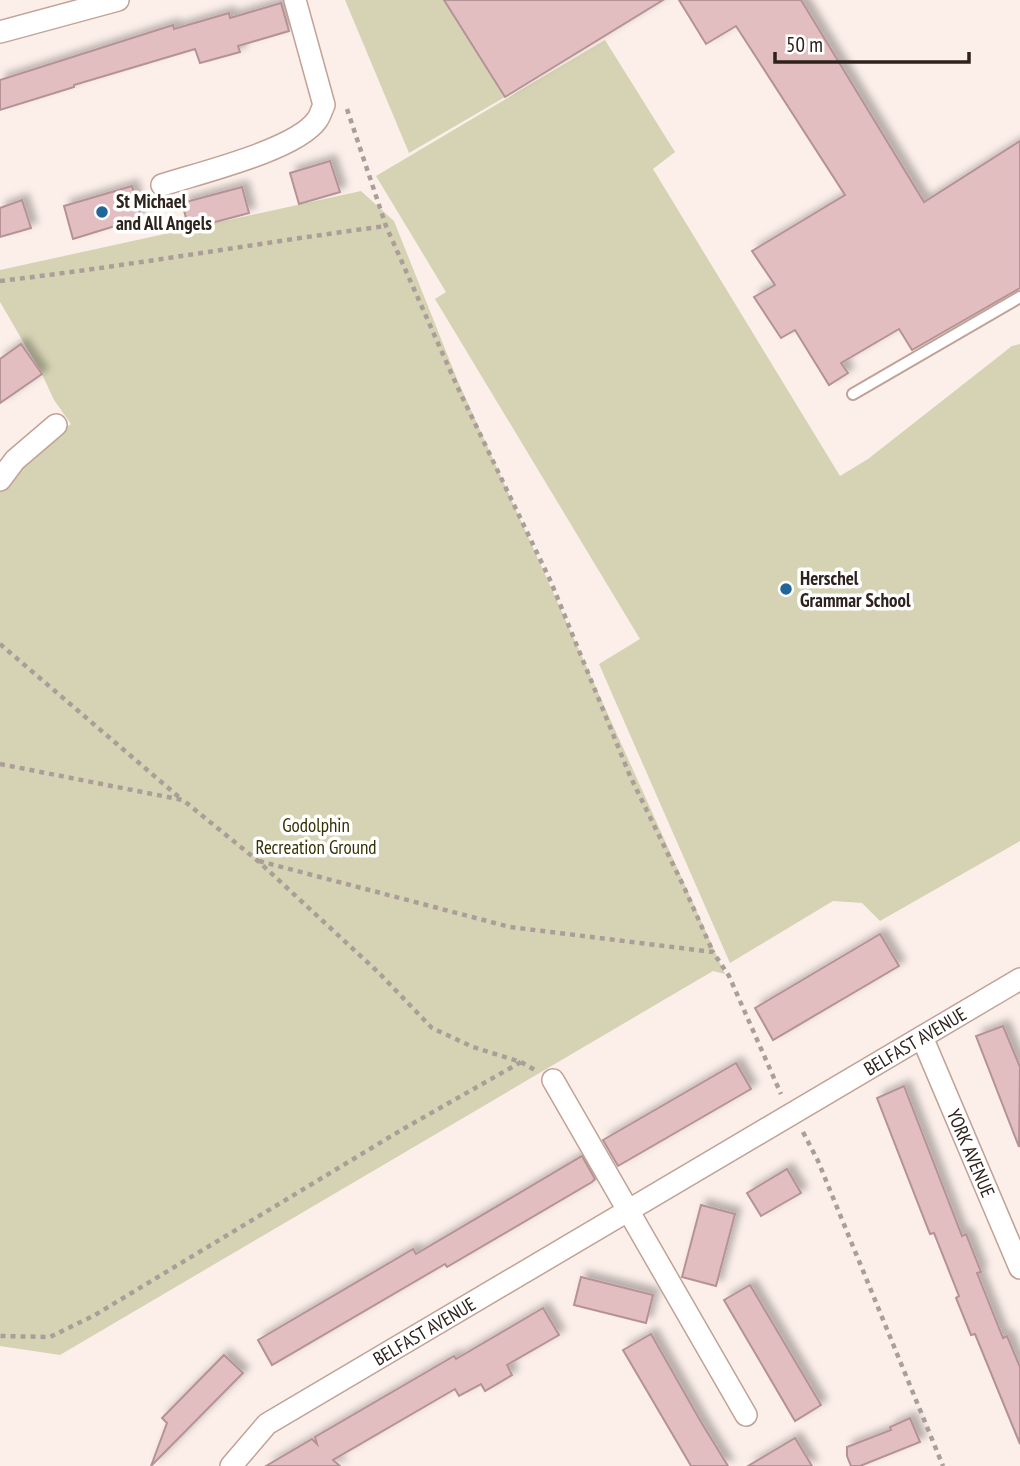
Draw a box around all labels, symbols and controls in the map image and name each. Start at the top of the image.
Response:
scale bar [775,21,969,65]
text: 50 m [786,31,823,58]
place label: St Michael and All Angels [116,189,212,235]
marker: St Michael and All Angels [94,204,110,220]
place label: Herschel Grammar School [800,566,911,612]
marker: Herschel Grammar School [778,581,794,597]
park label: Godolphin Recreation Ground [256,813,377,859]
street label: BELFAST AVENUE [859,1001,971,1081]
street label: YORK AVENUE [942,1105,1001,1201]
street label: BELFAST AVENUE [369,1291,480,1371]

